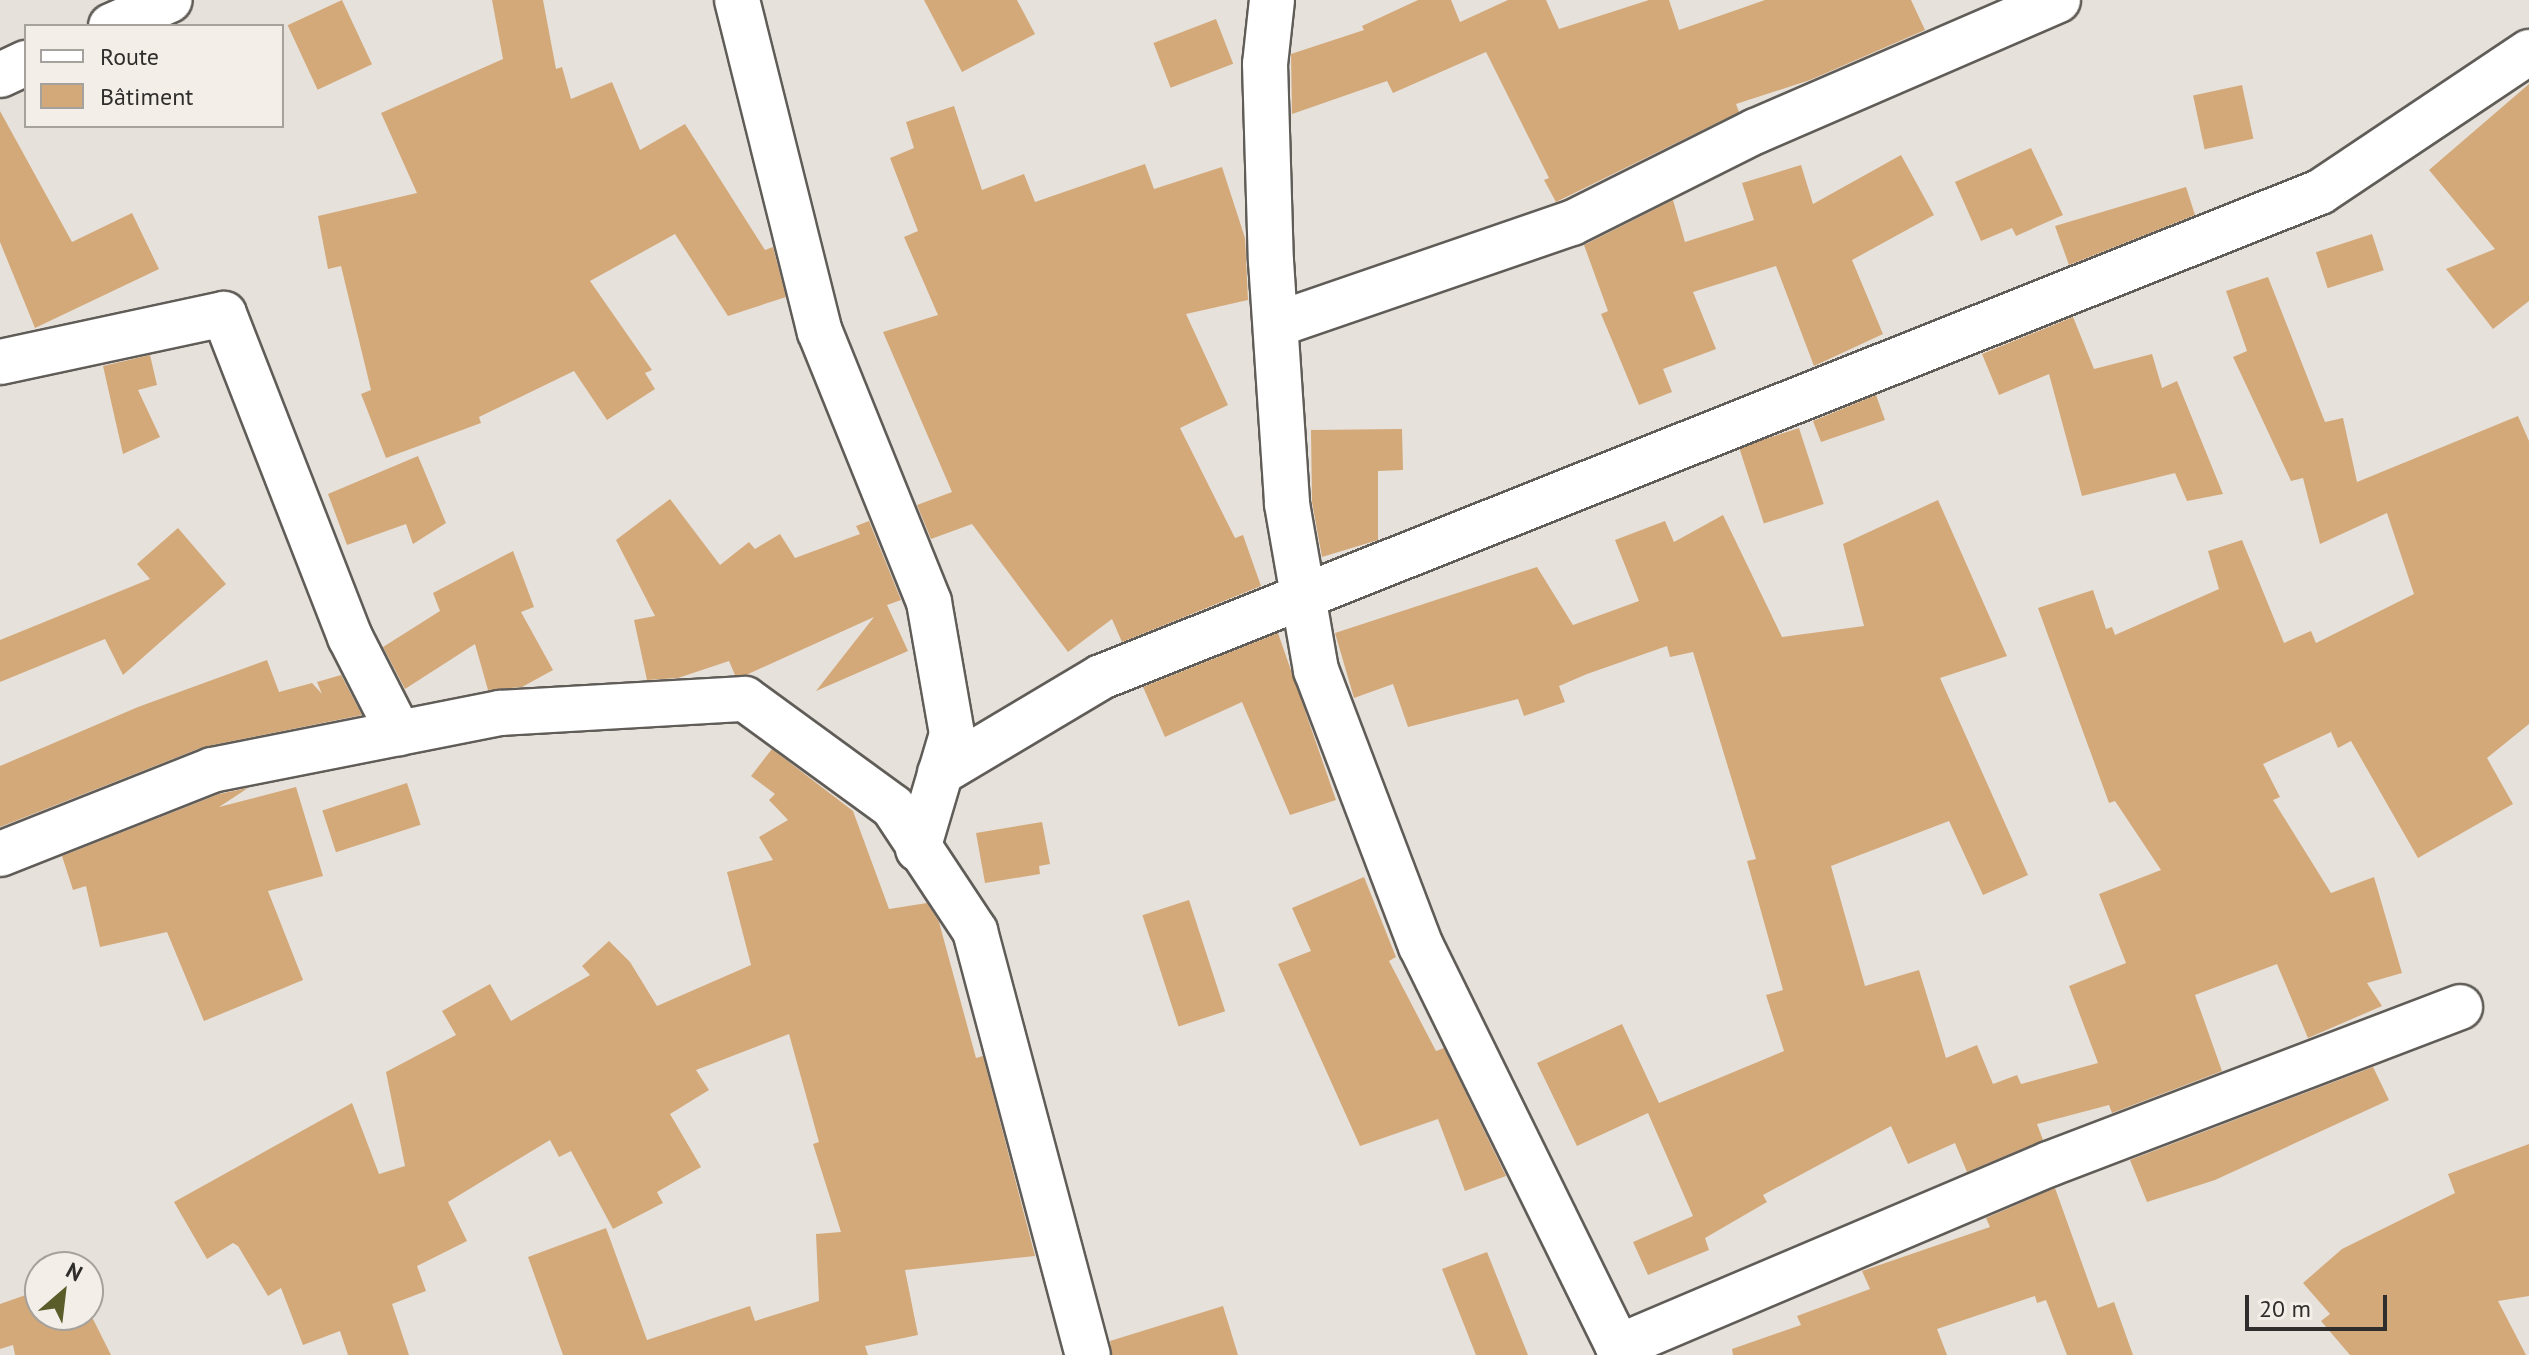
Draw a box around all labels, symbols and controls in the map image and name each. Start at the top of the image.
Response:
legend [24,24,284,128]
text: Route [100,41,159,72]
text: Bâtiment [100,81,193,112]
north arrow [24,1251,104,1331]
text: N [61,1256,87,1287]
scale bar [2249,1279,2391,1329]
text: 20 m [2259,1293,2311,1324]

